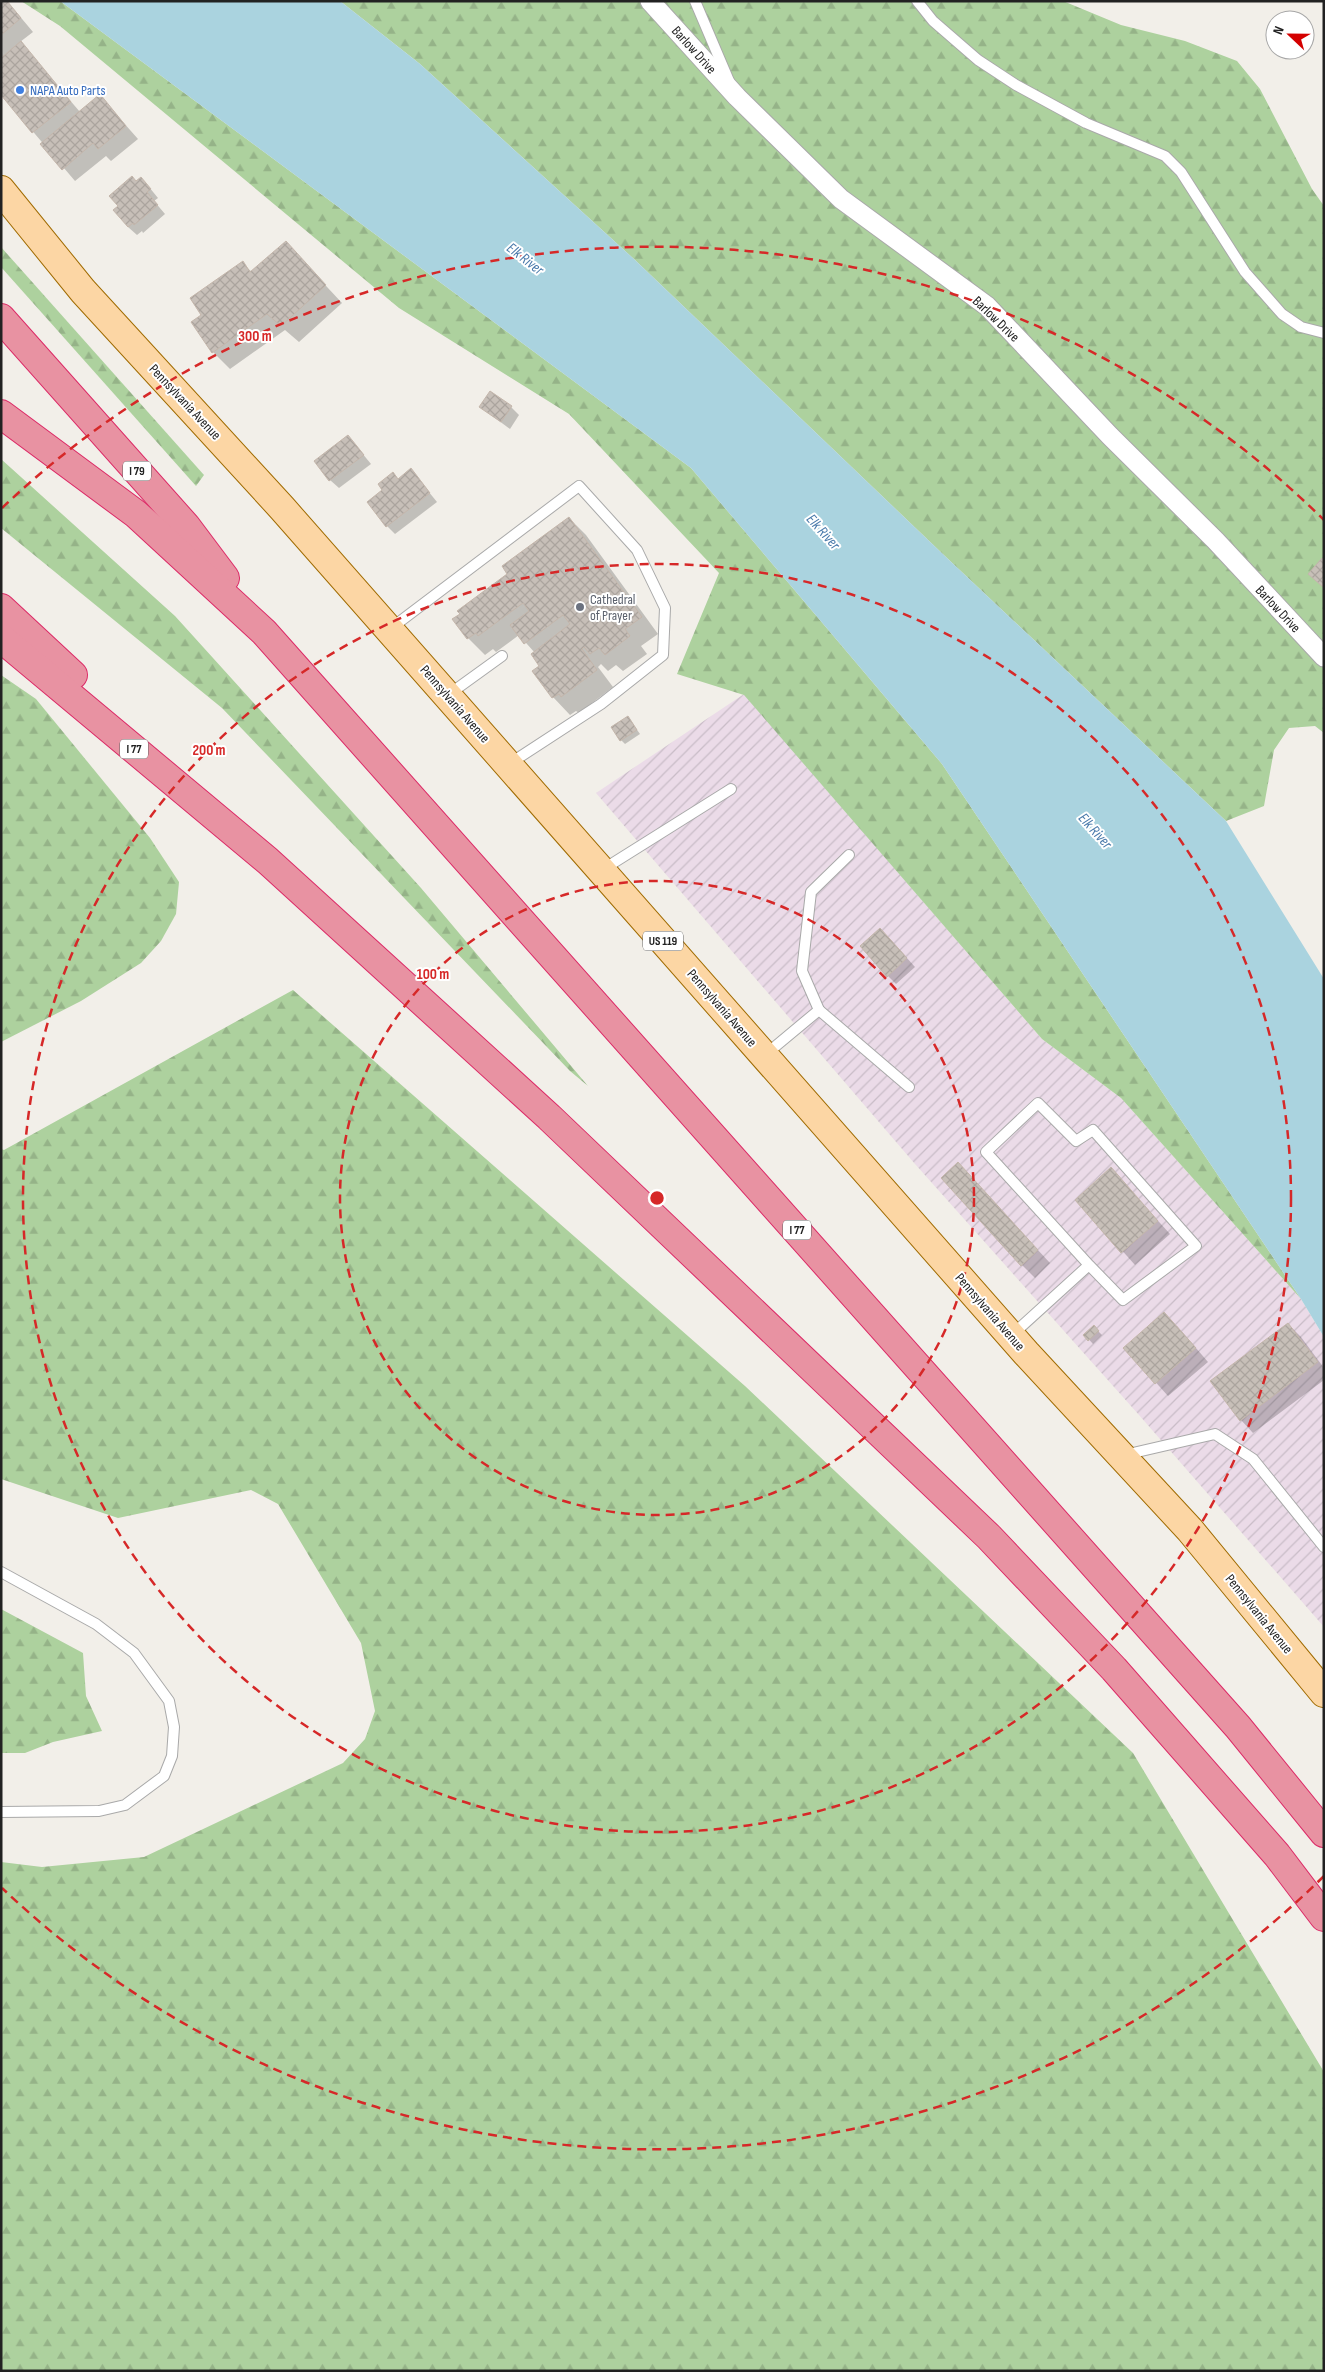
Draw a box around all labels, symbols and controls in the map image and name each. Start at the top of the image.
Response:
north arrow [1265,10,1315,60]
street label: Barlow Drive [668,23,720,77]
text: N [1269,24,1288,37]
place label: NAPA Auto Parts [30,82,105,99]
marker: NAPA Auto Parts [14,84,26,96]
water label: Elk River [503,239,548,280]
street label: Barlow Drive [969,293,1023,345]
text: 300 m [238,327,272,346]
street label: Pennsylvania Avenue [146,361,224,443]
road number: I 79 [123,462,151,481]
water label: Elk River [802,510,845,554]
street label: Barlow Drive [1252,582,1304,636]
place label: Cathedral of Prayer [590,591,635,624]
marker: Cathedral of Prayer [574,601,586,613]
street label: Pennsylvania Avenue [417,662,493,746]
road number: I 77 [120,740,148,759]
text: 200 m [192,741,226,760]
water label: Elk River [1074,809,1117,853]
road number: US 119 [643,931,683,950]
text: 100 m [417,965,449,984]
street label: Pennsylvania Avenue [684,966,760,1050]
centre of rings [648,1189,666,1207]
road number: I 77 [783,1220,811,1240]
street label: Pennsylvania Avenue [952,1270,1028,1354]
street label: Pennsylvania Avenue [1222,1571,1296,1657]

